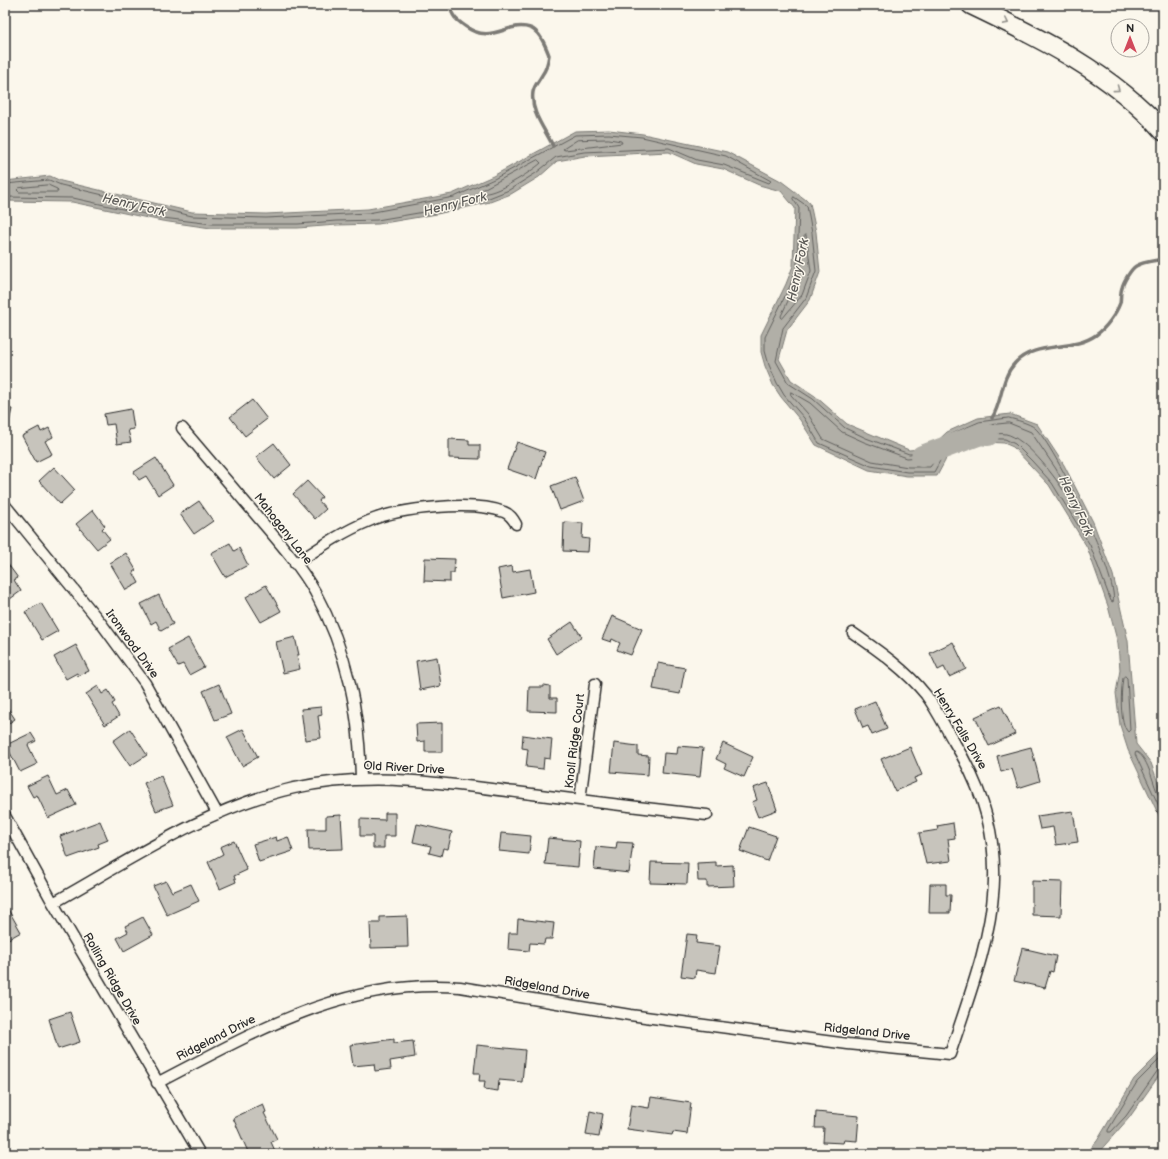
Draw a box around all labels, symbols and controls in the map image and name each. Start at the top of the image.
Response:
one-way arrow [1002,17,1009,25]
north arrow [1110,18,1150,58]
text: N [1126,22,1134,35]
one-way arrow [1113,84,1120,91]
water label: Henry Fork [422,188,489,220]
water label: Henry Fork [101,190,168,220]
water label: Henry Fork [784,236,813,303]
water label: Henry Fork [1055,474,1097,539]
street label: Mahogany Lane [251,490,315,568]
street label: Ironwood Drive [102,607,162,681]
street label: Henry Falls Drive [930,686,990,772]
street label: Knoll Ridge Court [562,692,588,789]
street label: Old River Drive [363,758,445,778]
street label: Rolling Ridge Drive [79,930,145,1028]
street label: Ridgeland Drive [503,973,591,1003]
street label: Ridgeland Drive [174,1012,258,1064]
street label: Ridgeland Drive [823,1020,911,1044]

